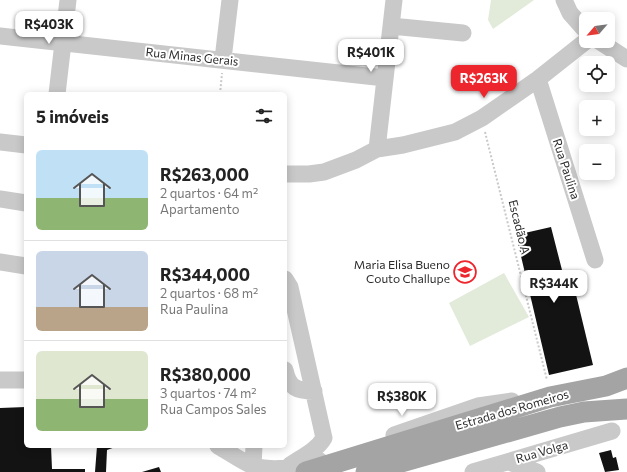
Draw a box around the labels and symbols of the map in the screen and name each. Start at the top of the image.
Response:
pin: R$403K [16,11,82,45]
north arrow [579,12,615,48]
pin: R$401K [338,39,404,73]
street label: Rua Minas Gerais [145,44,239,68]
pin: R$263K [451,65,517,99]
street label: Rua Paulina [551,137,583,201]
street label: Escadão A [506,198,533,255]
place label: Maria Elisa Bueno Couto Challupe [354,257,450,285]
school or university icon: Maria Elisa Bueno Couto Challupe [452,259,478,285]
pin: R$344K [521,270,587,304]
pin: R$380K [369,383,435,417]
street label: Estrada dos Romeiros [453,386,570,432]
street label: Rua Volga [514,437,569,465]

